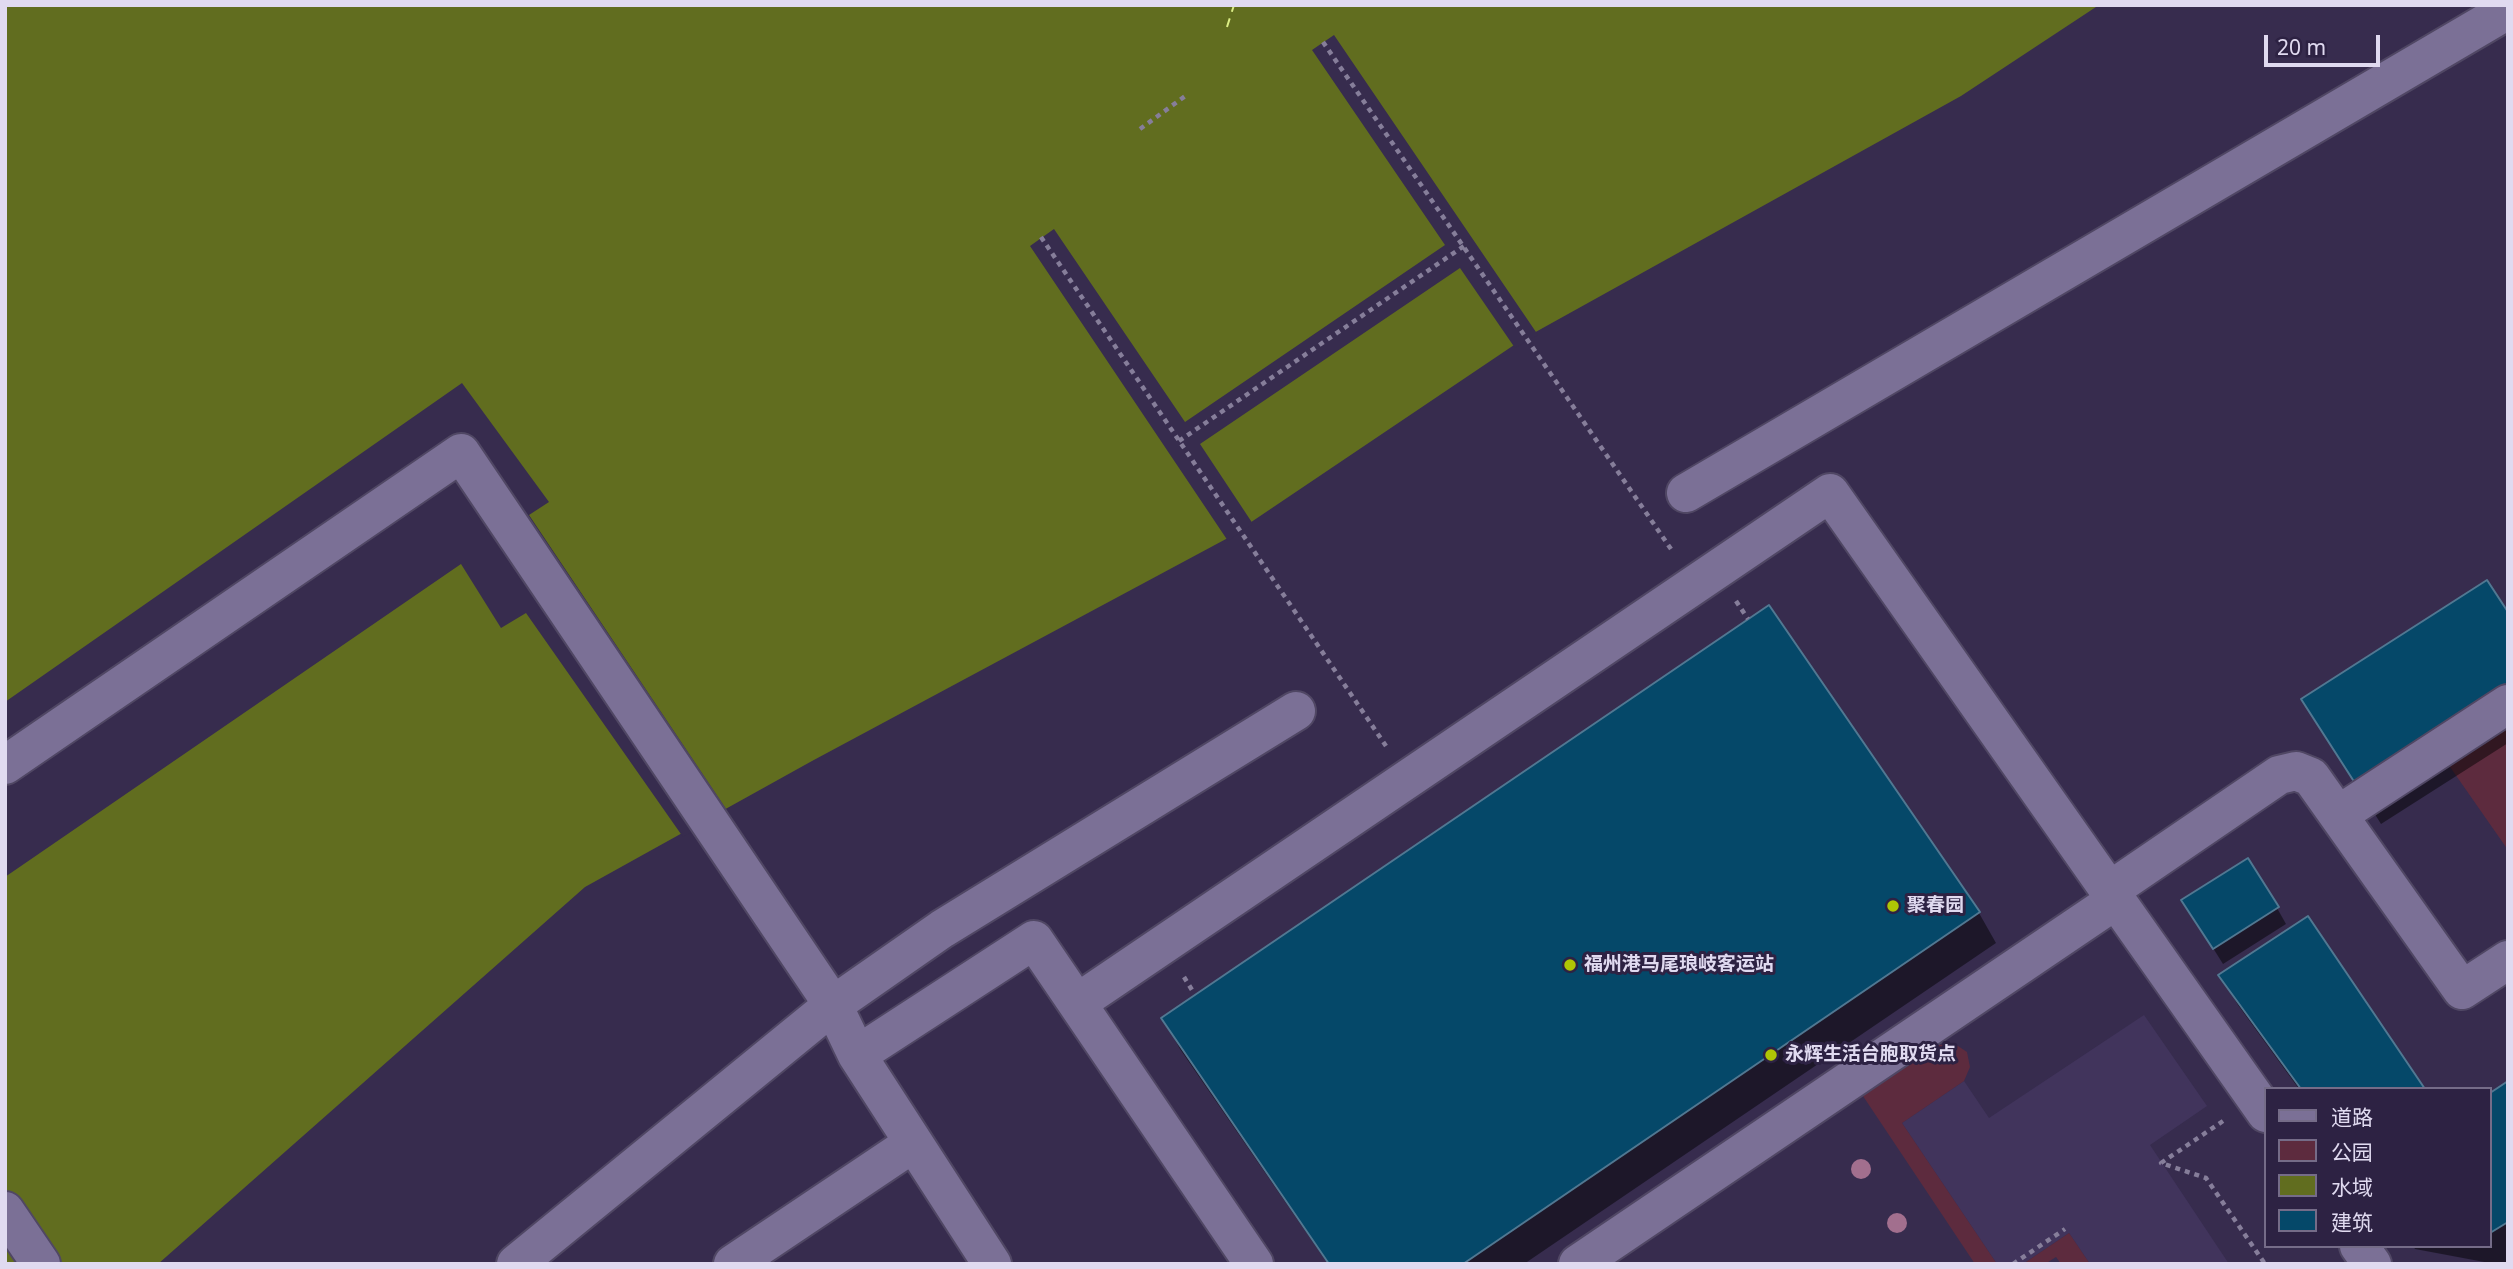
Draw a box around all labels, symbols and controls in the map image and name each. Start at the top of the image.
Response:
scale bar [2268,21,2384,65]
text: 20 m [2277,33,2326,61]
place label: 聚春园 [1907,895,1964,917]
marker: 聚春园 [1885,898,1901,914]
place label: 福州港马尾琅岐客运站 [1584,954,1774,976]
marker: 福州港马尾琅岐客运站 [1562,957,1578,973]
place label: 永辉生活台胞取货点 [1785,1044,1956,1066]
marker: 永辉生活台胞取货点 [1763,1047,1779,1063]
legend [2264,1087,2492,1248]
text: 道路 [2331,1103,2373,1131]
text: 公园 [2331,1138,2373,1166]
text: 水域 [2331,1173,2373,1201]
text: 建筑 [2331,1208,2373,1236]

